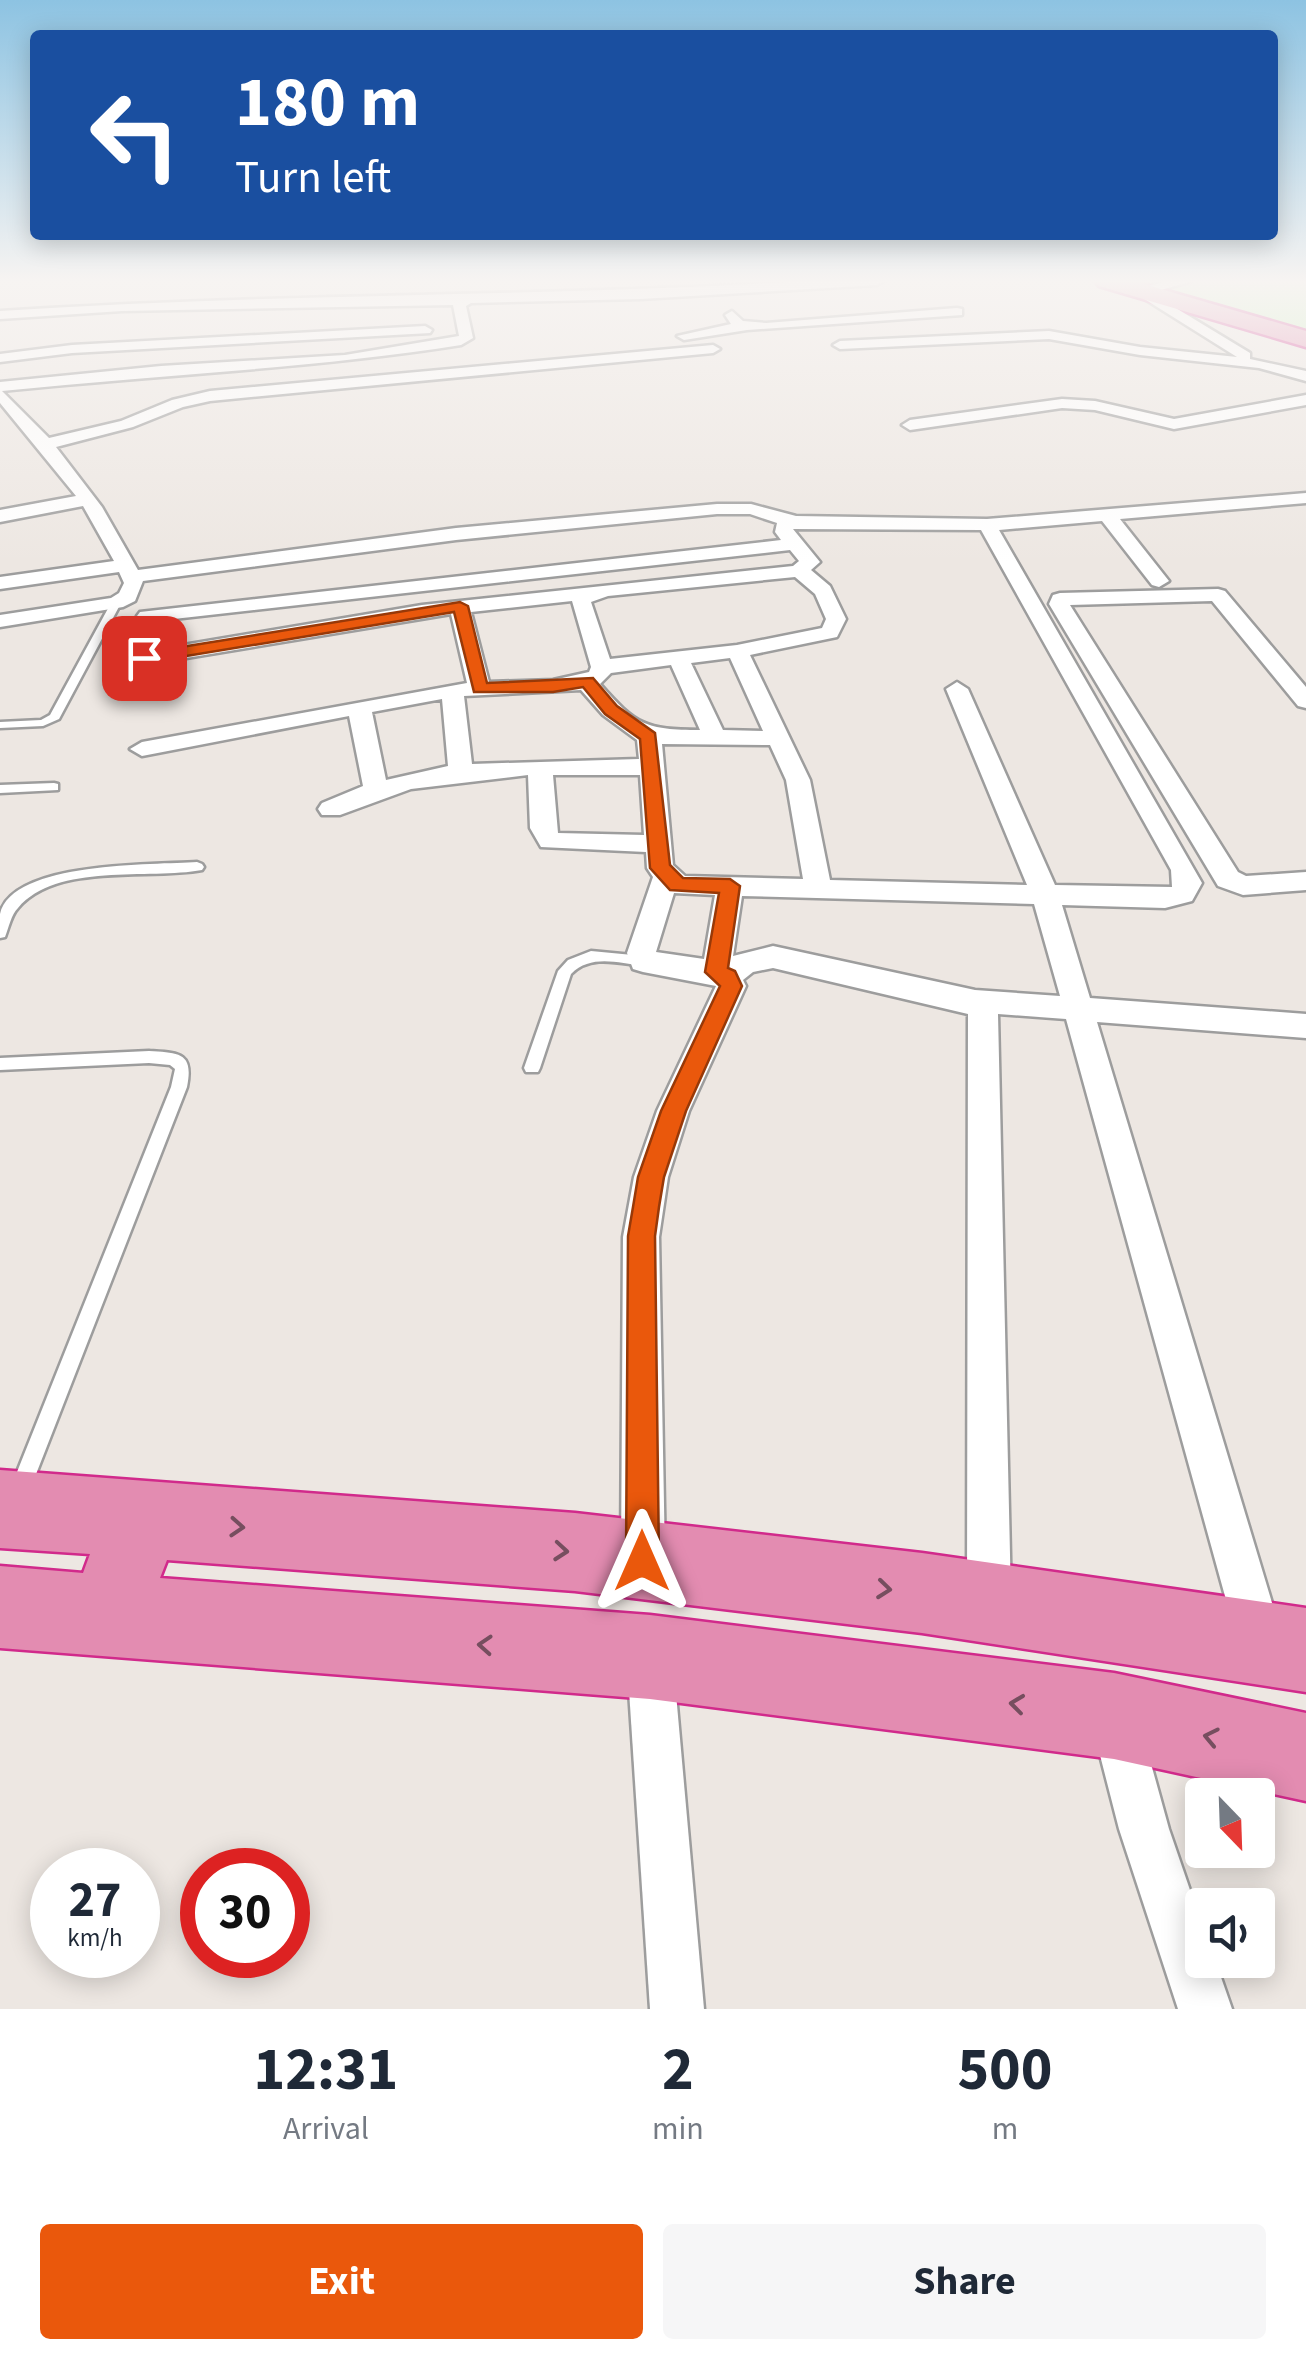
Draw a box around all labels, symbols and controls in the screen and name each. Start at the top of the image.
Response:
text: 180 m [235,53,420,153]
icon: left [70,70,200,200]
text: Turn left [235,146,391,210]
pin [102,616,187,701]
icon: arrive [117,631,172,686]
position arrow [590,1509,694,1613]
one-way arrow [229,1515,245,1537]
one-way arrow [553,1540,569,1561]
one-way arrow [876,1578,892,1599]
one-way arrow [477,1634,493,1656]
one-way arrow [1009,1694,1025,1715]
one-way arrow [1203,1727,1220,1748]
north arrow [1185,1778,1275,1868]
map controls [1185,1778,1275,1978]
speed limit sign: 30 [180,1848,310,1978]
text: 27 [69,1865,121,1936]
button: sound [1185,1888,1275,1978]
text: km/h [67,1920,123,1956]
text: 12:31 [254,2028,398,2113]
text: 2 [662,2028,694,2113]
text: 500 [957,2028,1052,2113]
text: Arrival [283,2106,369,2152]
text: min [652,2106,704,2152]
text: m [992,2106,1018,2152]
button: Exit [40,2224,643,2339]
button: Share [663,2224,1266,2339]

